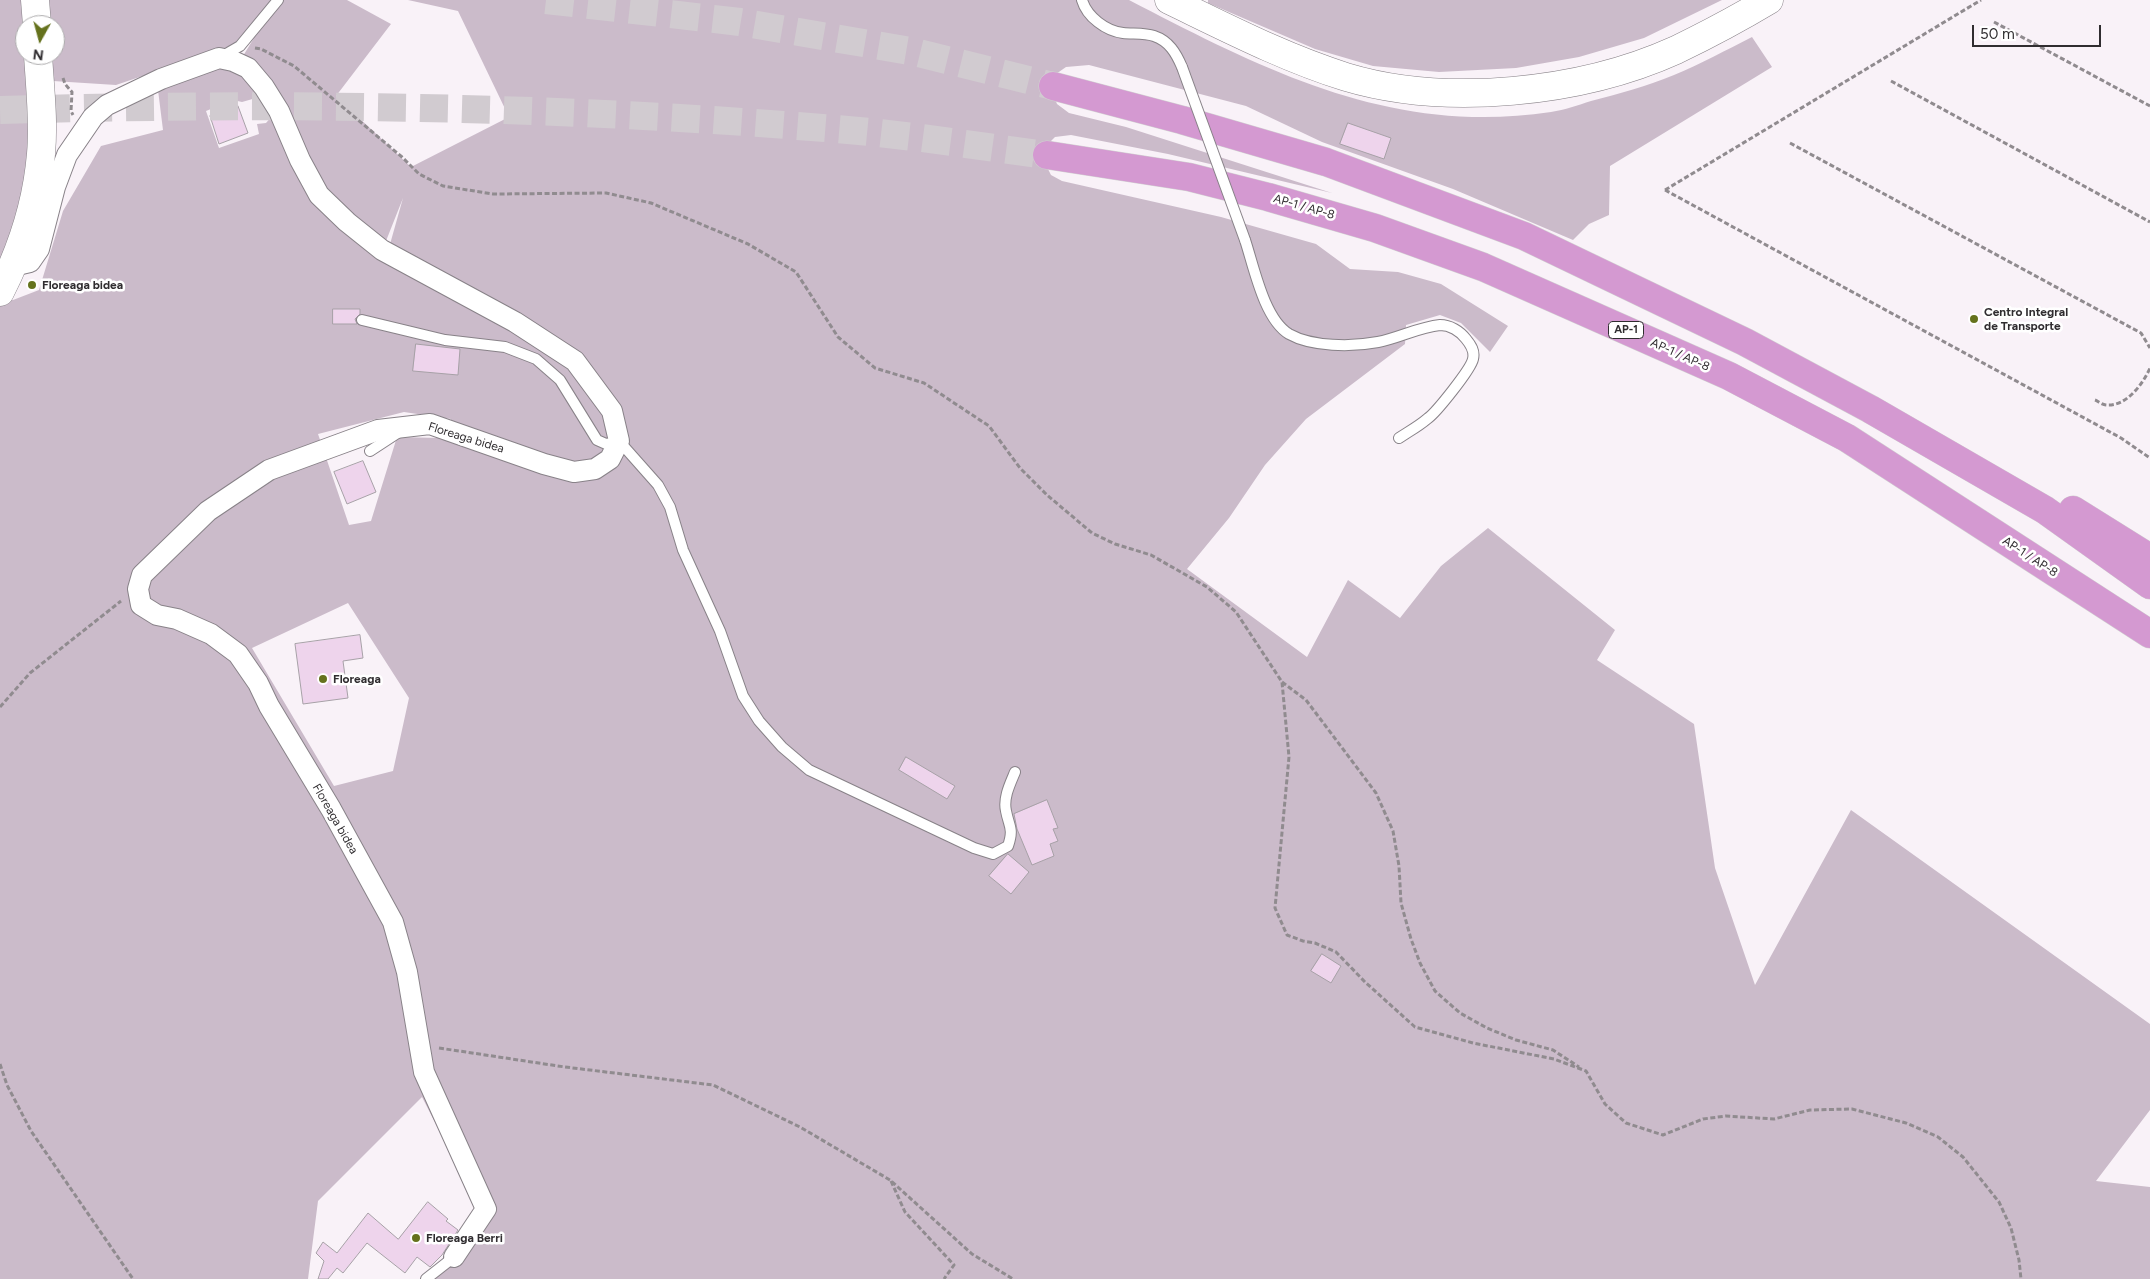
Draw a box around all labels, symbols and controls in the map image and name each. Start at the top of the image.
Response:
north arrow [15,15,65,65]
scale bar [1975,15,2104,47]
text: 50 m [1980,25,2015,43]
text: N [32,45,45,63]
street label: AP-1 / AP-8 [1272,191,1336,223]
place label: Floreaga bidea [42,278,123,292]
marker: Floreaga bidea [26,279,38,291]
place label: Centro Integral de Transporte [1984,305,2068,333]
marker: Centro Integral de Transporte [1968,313,1980,325]
road number: AP-1 [1608,322,1644,338]
street label: AP-1 / AP-8 [1648,336,1712,374]
street label: Floreaga bidea [426,420,506,456]
street label: AP-1 / AP-8 [2000,534,2060,580]
place label: Floreaga [333,672,381,686]
marker: Floreaga [317,673,329,685]
street label: Floreaga bidea [309,781,361,857]
place label: Floreaga Berri [426,1231,503,1245]
marker: Floreaga Berri [410,1232,422,1244]

